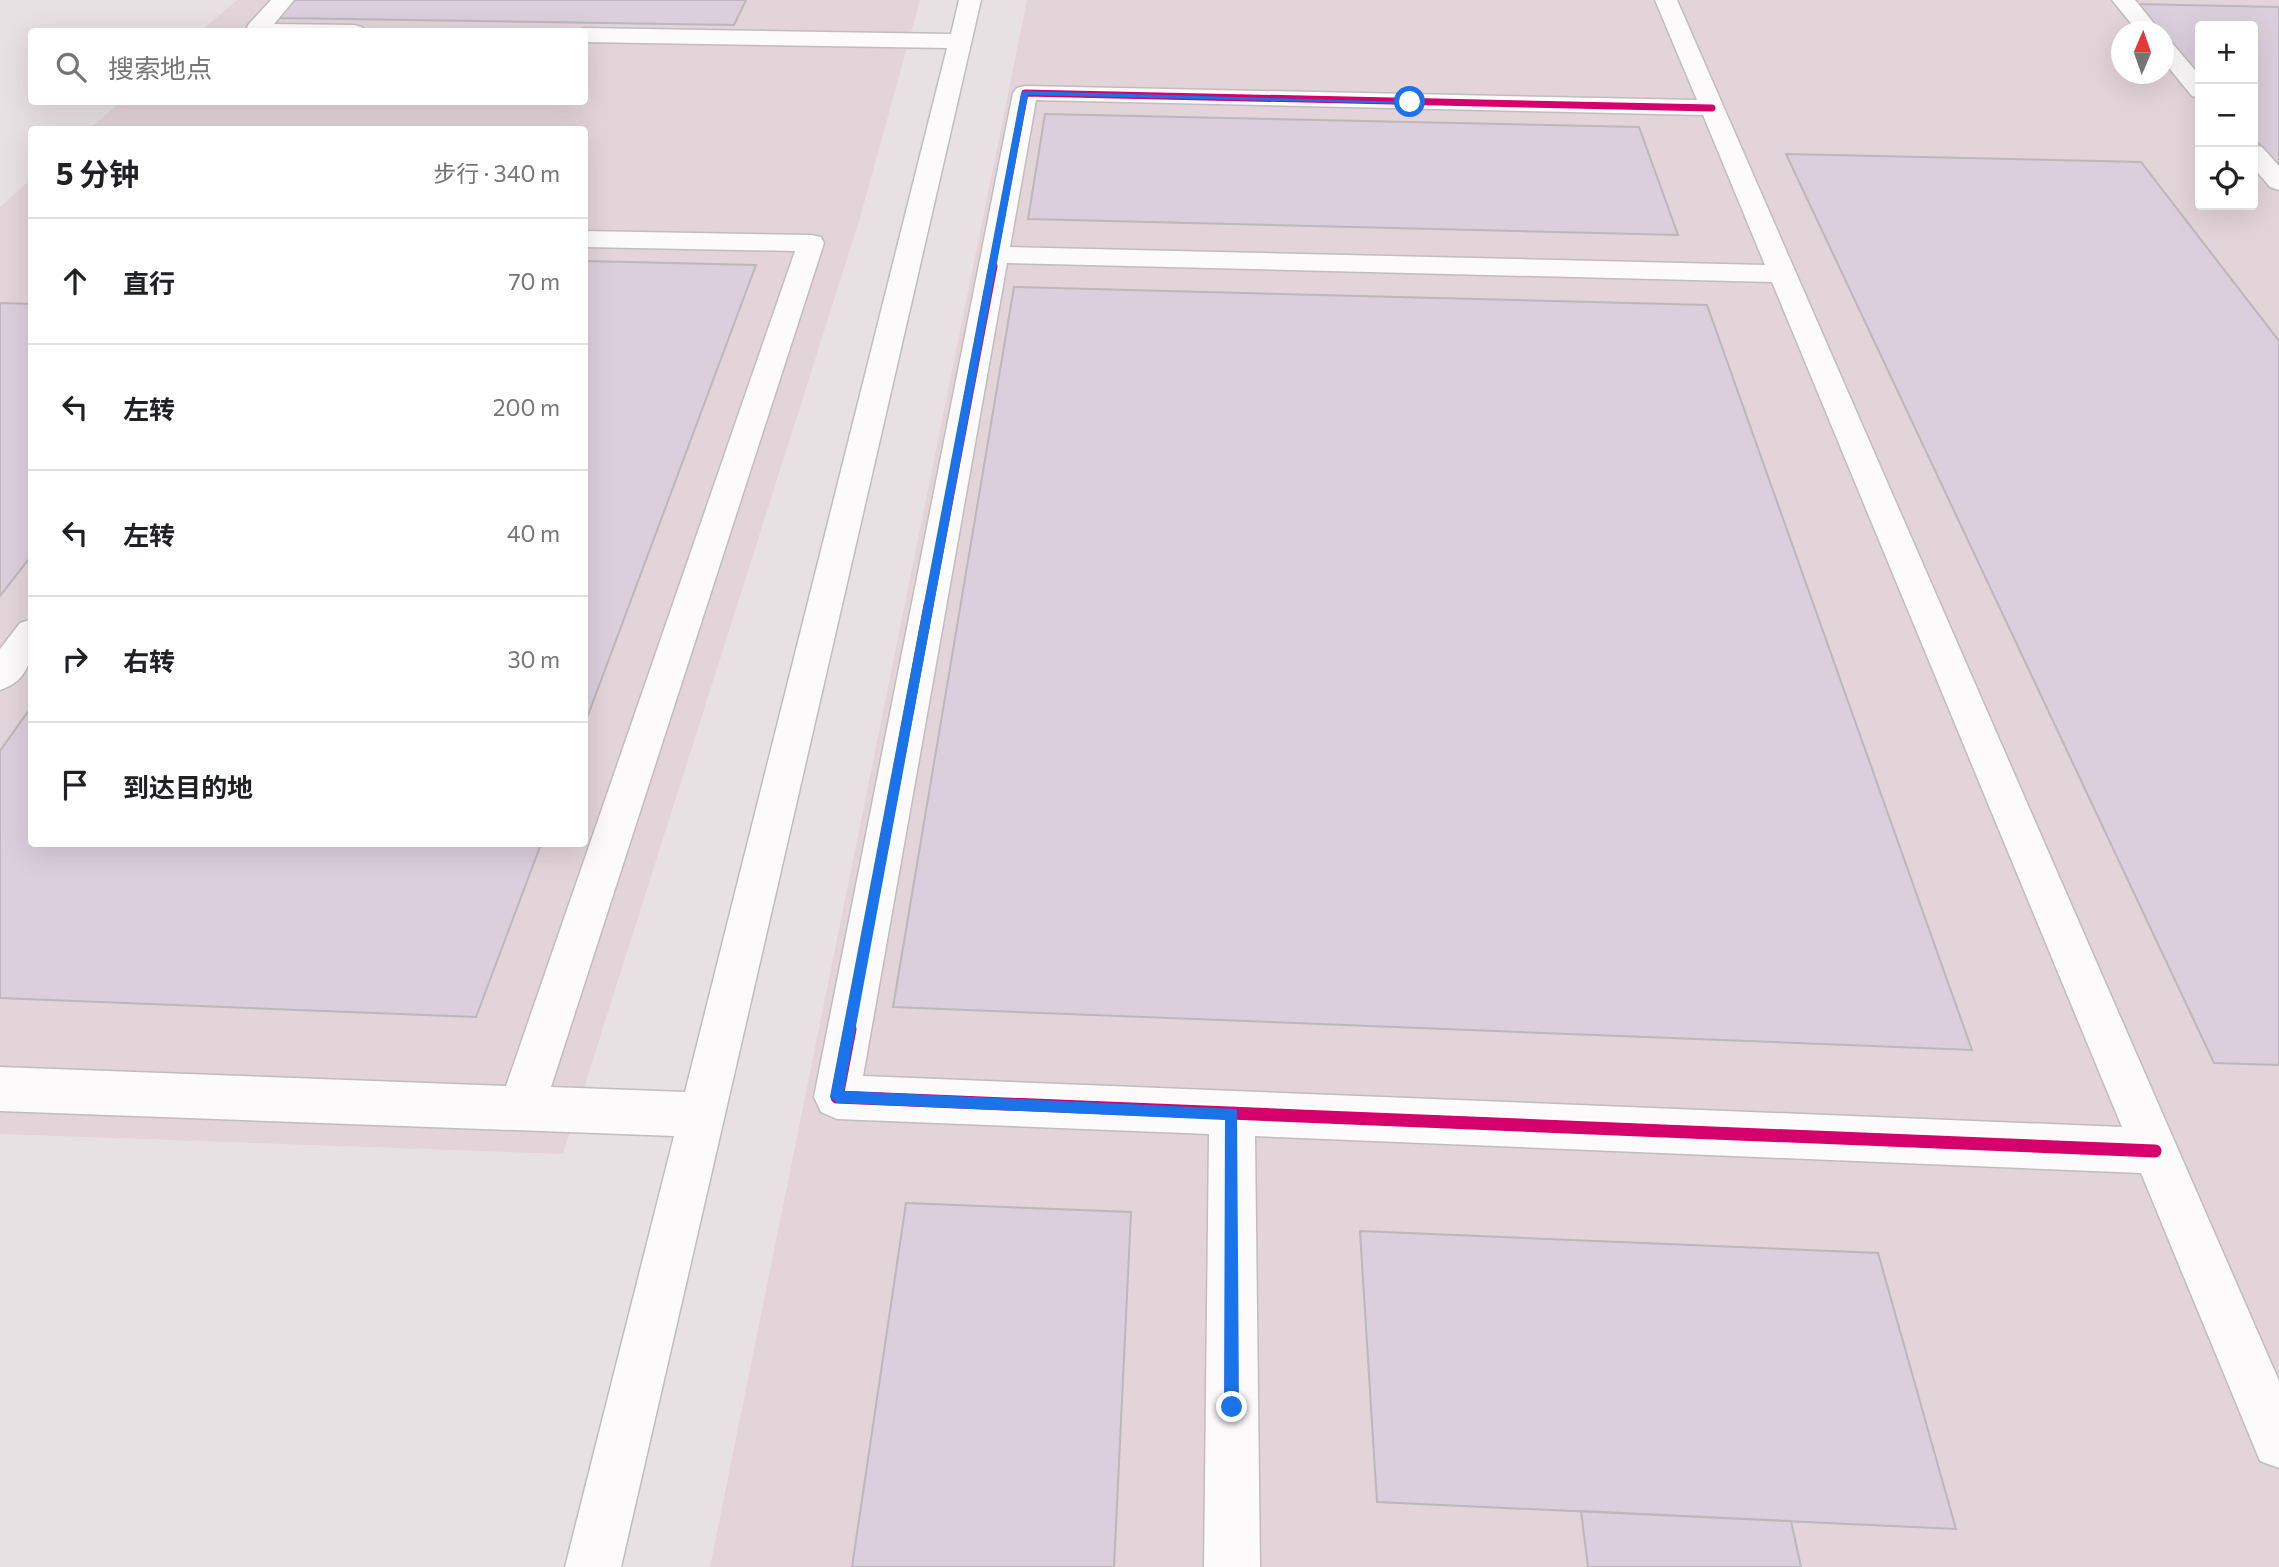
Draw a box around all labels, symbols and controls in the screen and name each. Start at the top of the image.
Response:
north arrow [2111,21,2174,84]
map controls [2195,21,2258,210]
button: + [2195,21,2258,84]
search box [28,28,588,105]
icon: search [52,48,90,86]
text: 搜索地点 [108,52,212,83]
button: − [2195,84,2258,147]
route start [1394,86,1425,117]
button: locate [2195,147,2258,210]
text: 5 分钟 [56,154,139,191]
text: 步行 · 340 m [433,159,560,187]
icon: ahead [56,262,94,300]
text: 直行 [123,267,175,298]
text: 70 m [508,267,560,295]
icon: left [56,388,94,426]
text: 左转 [123,393,175,424]
text: 200 m [493,393,560,421]
icon: left [56,514,94,552]
text: 左转 [123,519,175,550]
text: 40 m [507,519,560,547]
icon: right [56,640,94,678]
text: 右转 [123,645,175,676]
text: 30 m [507,645,560,673]
icon: arrive [56,766,94,804]
text: 到达目的地 [123,771,253,802]
route end [1216,1391,1247,1422]

